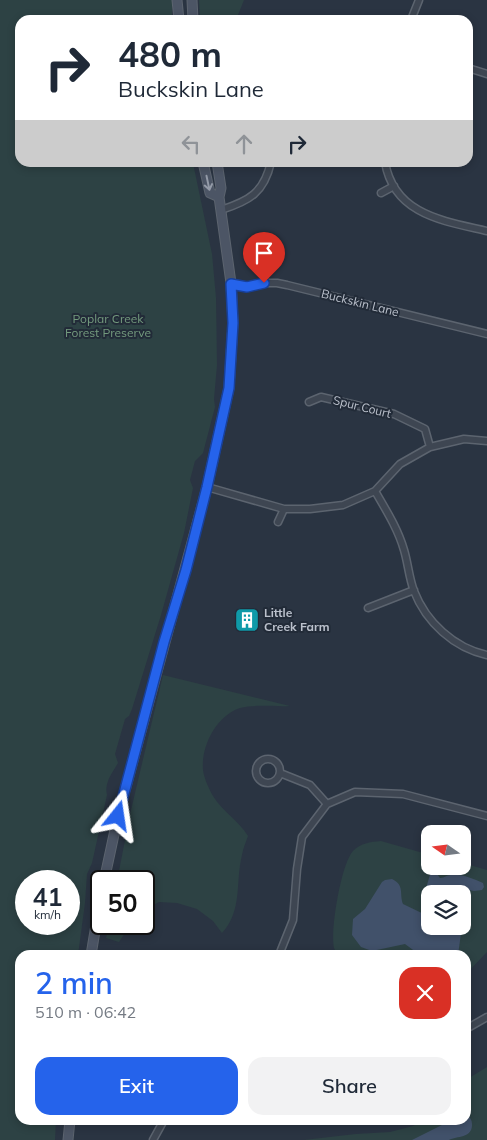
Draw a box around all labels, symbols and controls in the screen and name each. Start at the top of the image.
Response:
text: 480 m [118,32,222,76]
icon: right [35,35,100,100]
text: Buckskin Lane [118,75,264,103]
icon: left [177,130,205,158]
icon: ahead [230,130,258,158]
icon: right [283,130,311,158]
one-way arrow [203,174,213,190]
pin [243,232,285,283]
icon: arrive [250,239,278,267]
street label: Buckskin Lane [320,286,401,319]
park label: Poplar Creek Forest Preserve [65,311,151,340]
street label: Spur Court [331,392,393,421]
place label: Little Creek Farm [264,605,330,634]
building icon: Little Creek Farm [234,607,260,633]
position arrow [91,789,143,841]
north arrow [421,825,471,875]
map controls [421,825,471,935]
speed limit sign: 50 [90,870,155,935]
text: 41 [32,881,63,912]
button: layers [421,885,471,935]
text: km/h [34,907,61,922]
text: 2 min [35,964,113,1002]
button: close [399,967,451,1019]
text: 510 m · 06:42 [35,1002,136,1022]
button: Exit [35,1057,238,1115]
button: Share [248,1057,451,1115]

